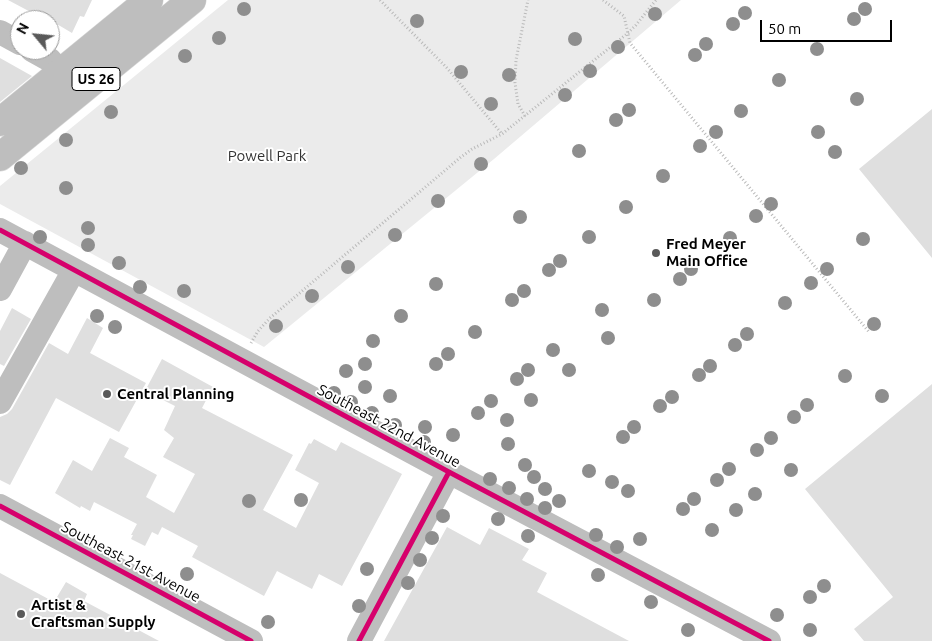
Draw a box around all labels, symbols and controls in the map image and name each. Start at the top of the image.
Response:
north arrow [10,10,60,60]
scale bar [762,10,894,42]
text: N [13,20,32,37]
text: 50 m [768,20,801,37]
road number: US 26 [72,68,120,90]
park label: Powell Park [228,147,306,165]
place label: Fred Meyer Main Office [666,235,748,270]
marker: Fred Meyer Main Office [650,247,662,259]
street label: Southeast 22nd Avenue [314,381,464,471]
place label: Central Planning [117,385,234,403]
marker: Central Planning [101,388,113,400]
street label: Southeast 21st Avenue [58,518,204,606]
place label: Artist & Craftsman Supply [31,596,156,631]
marker: Artist & Craftsman Supply [15,608,27,620]

